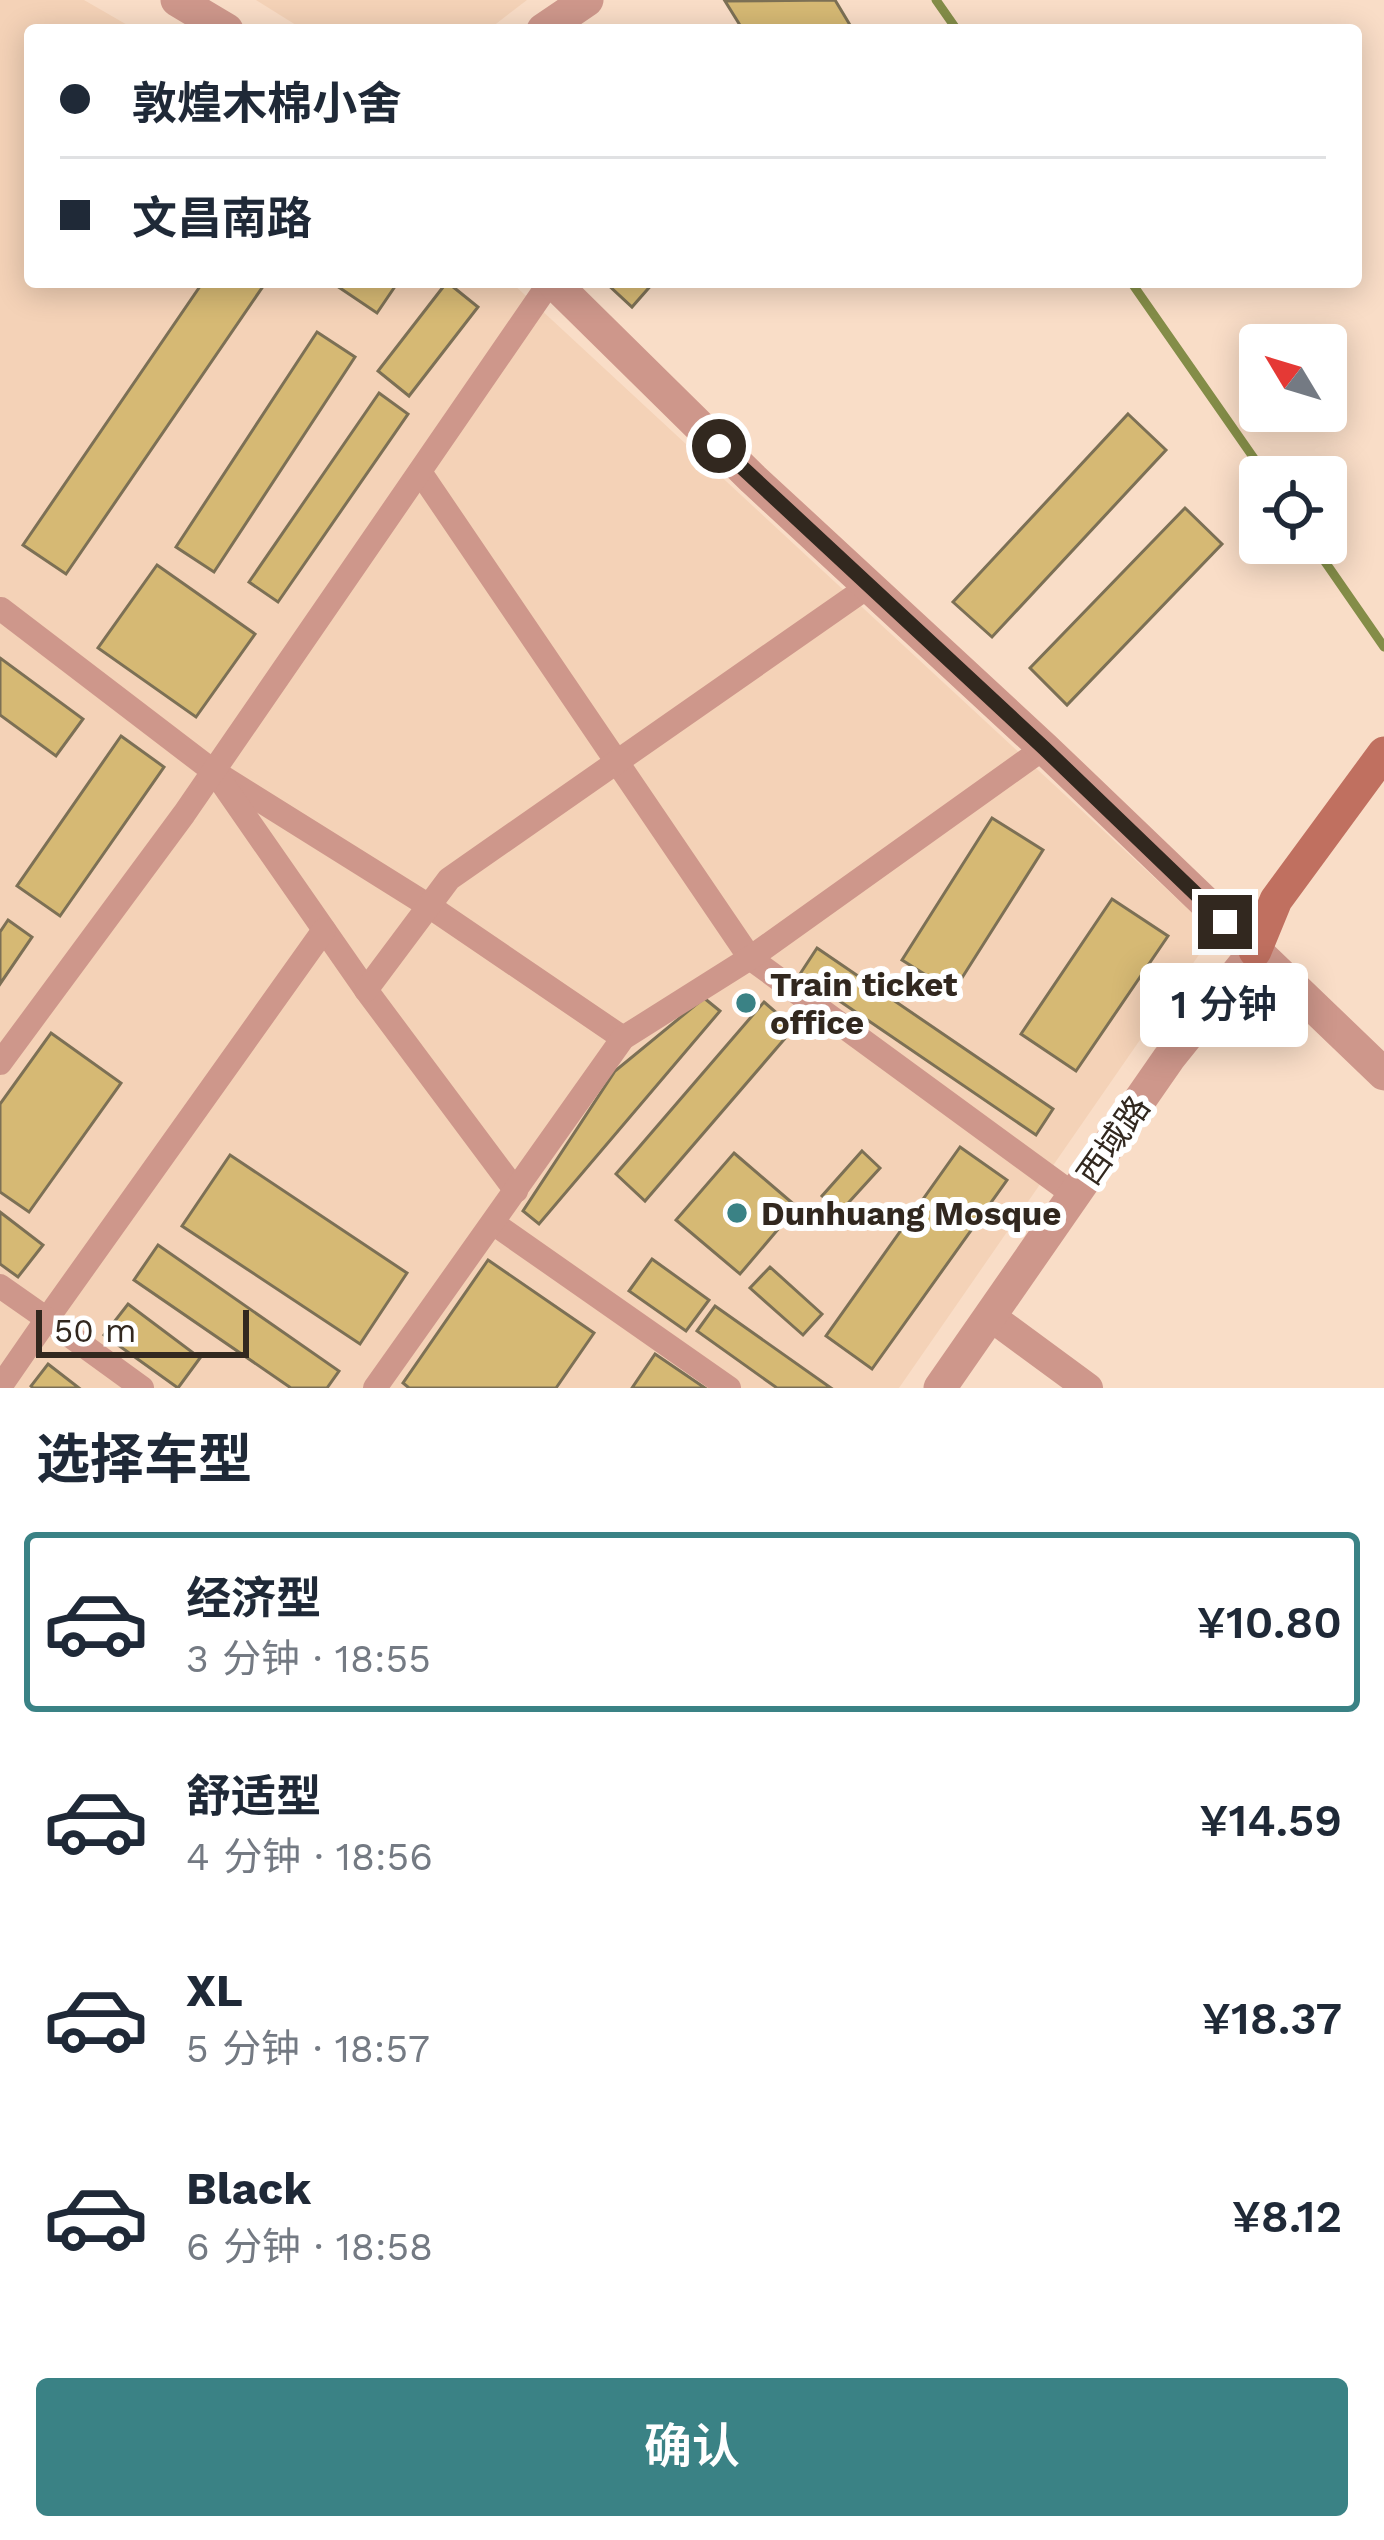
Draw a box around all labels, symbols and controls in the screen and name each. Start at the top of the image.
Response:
text: 敦煌木棉小舍 [132,77,402,130]
text: 文昌南路 [132,192,312,245]
north arrow [1239,324,1347,432]
map controls [1239,324,1347,564]
route start [692,419,746,473]
button: locate [1239,456,1347,564]
route end [1198,895,1252,949]
callout: 1 分钟 [1141,964,1309,1048]
place label: Train ticket office [770,965,958,1042]
text: 1 分钟 [1171,982,1277,1027]
marker: Train ticket office [733,990,759,1016]
street label: 西域路 [1069,1089,1158,1192]
place label: Dunhuang Mosque [761,1194,1061,1233]
marker: Dunhuang Mosque [724,1200,750,1226]
scale bar [36,1304,249,1357]
text: 50 m [54,1311,136,1350]
text: 选择车型 [36,1428,252,1491]
icon: car [42,1568,150,1676]
text: 经济型 [186,1572,321,1625]
text: ¥10.80 [1197,1596,1342,1649]
text: 3 分钟 · 18:55 [186,1636,431,1681]
icon: car [42,1766,150,1874]
text: 舒适型 [186,1770,321,1823]
text: ¥14.59 [1199,1794,1342,1847]
text: 4 分钟 · 18:56 [186,1834,433,1879]
icon: car [42,1964,150,2072]
text: XL [186,1964,243,2017]
text: ¥18.37 [1202,1992,1342,2045]
text: 5 分钟 · 18:57 [186,2026,430,2071]
icon: car [42,2162,150,2270]
text: Black [186,2162,311,2215]
text: ¥8.12 [1232,2190,1342,2243]
text: 6 分钟 · 18:58 [186,2224,433,2269]
button: 确认 [36,2378,1348,2516]

